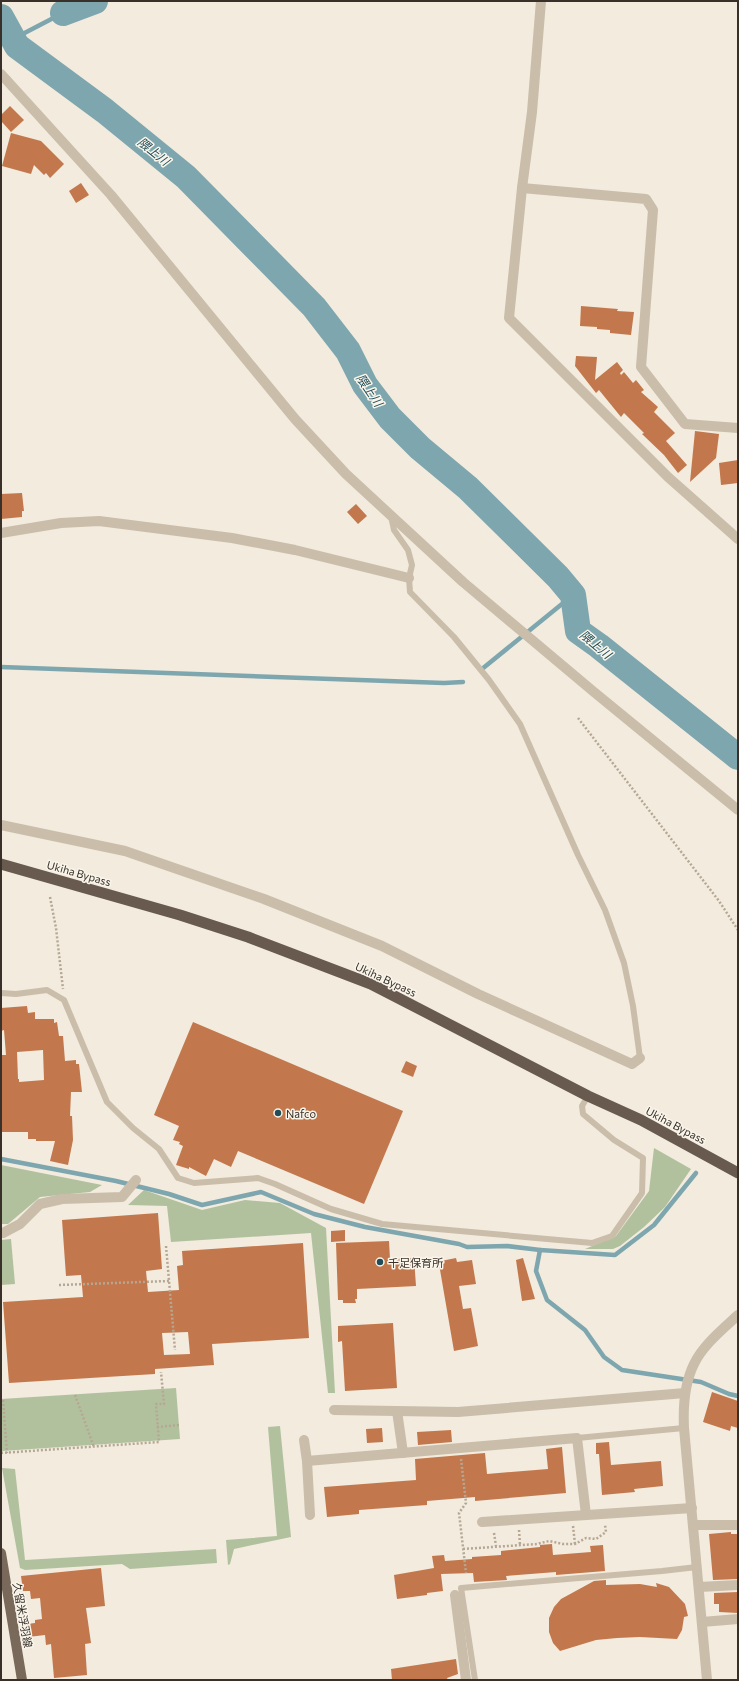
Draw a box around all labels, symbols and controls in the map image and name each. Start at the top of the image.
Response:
water label: 隈上川 [136,134,174,169]
water label: 隈上川 [354,371,387,410]
water label: 隈上川 [578,627,616,662]
street label: Ukiha Bypass [45,858,113,888]
street label: Ukiha Bypass [353,959,419,999]
street label: Ukiha Bypass [644,1104,708,1146]
place label: Nafco [286,1107,317,1120]
marker: Nafco [273,1108,283,1118]
place label: 千足保育所 [388,1256,444,1269]
marker: 千足保育所 [375,1257,385,1267]
street label: 久留米浮羽線 [11,1581,35,1649]

